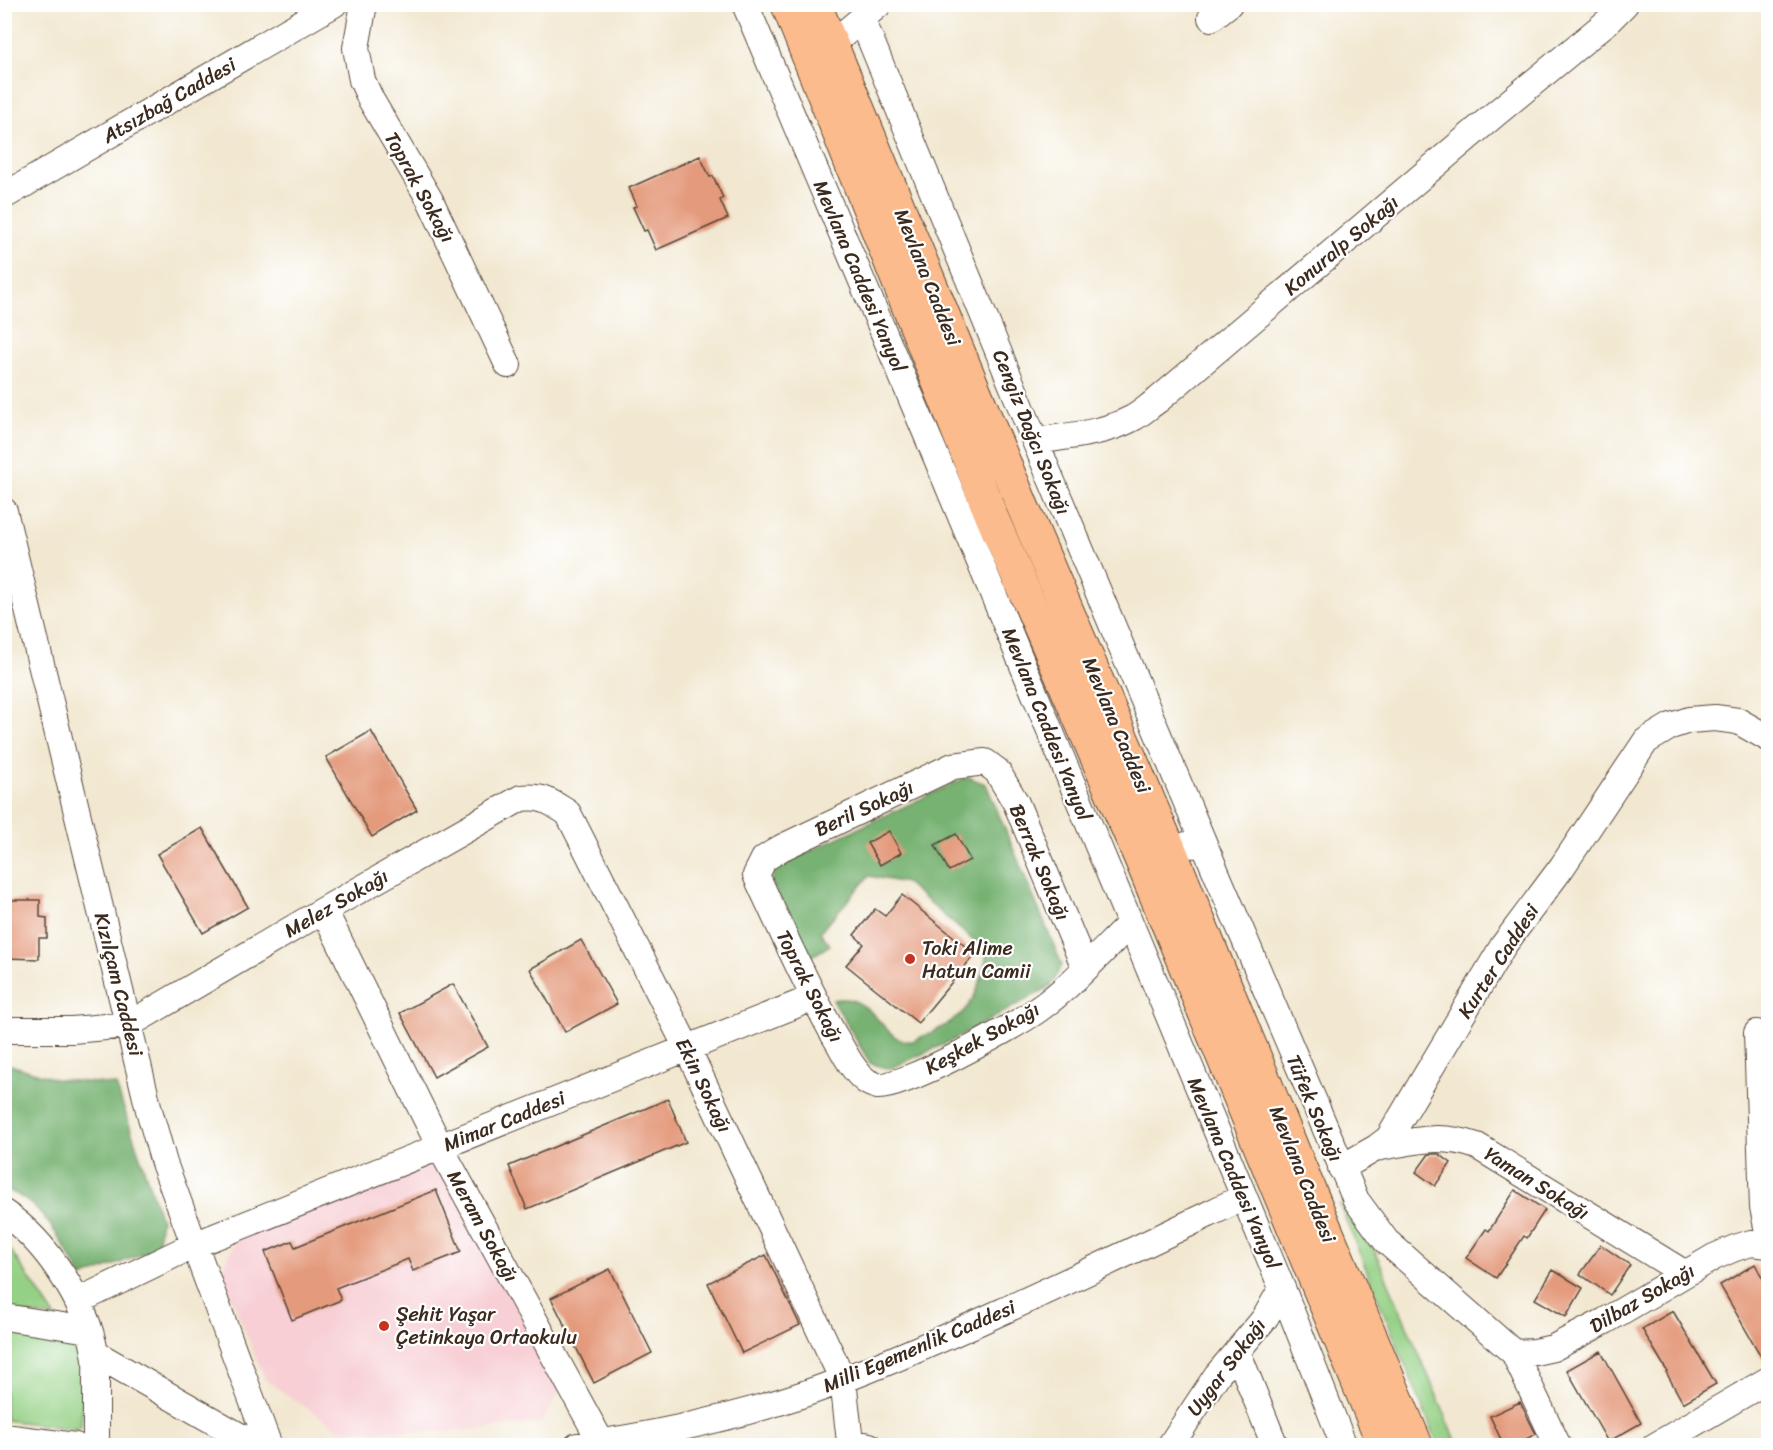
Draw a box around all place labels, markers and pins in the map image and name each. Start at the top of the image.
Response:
place label: Toki Alime Hatun Camii [922,931,1032,989]
marker: Toki Alime Hatun Camii [903,952,917,966]
place label: Şehit Yaşar Çetinkaya Ortaokulu [396,1297,577,1355]
marker: Şehit Yaşar Çetinkaya Ortaokulu [377,1319,391,1333]

